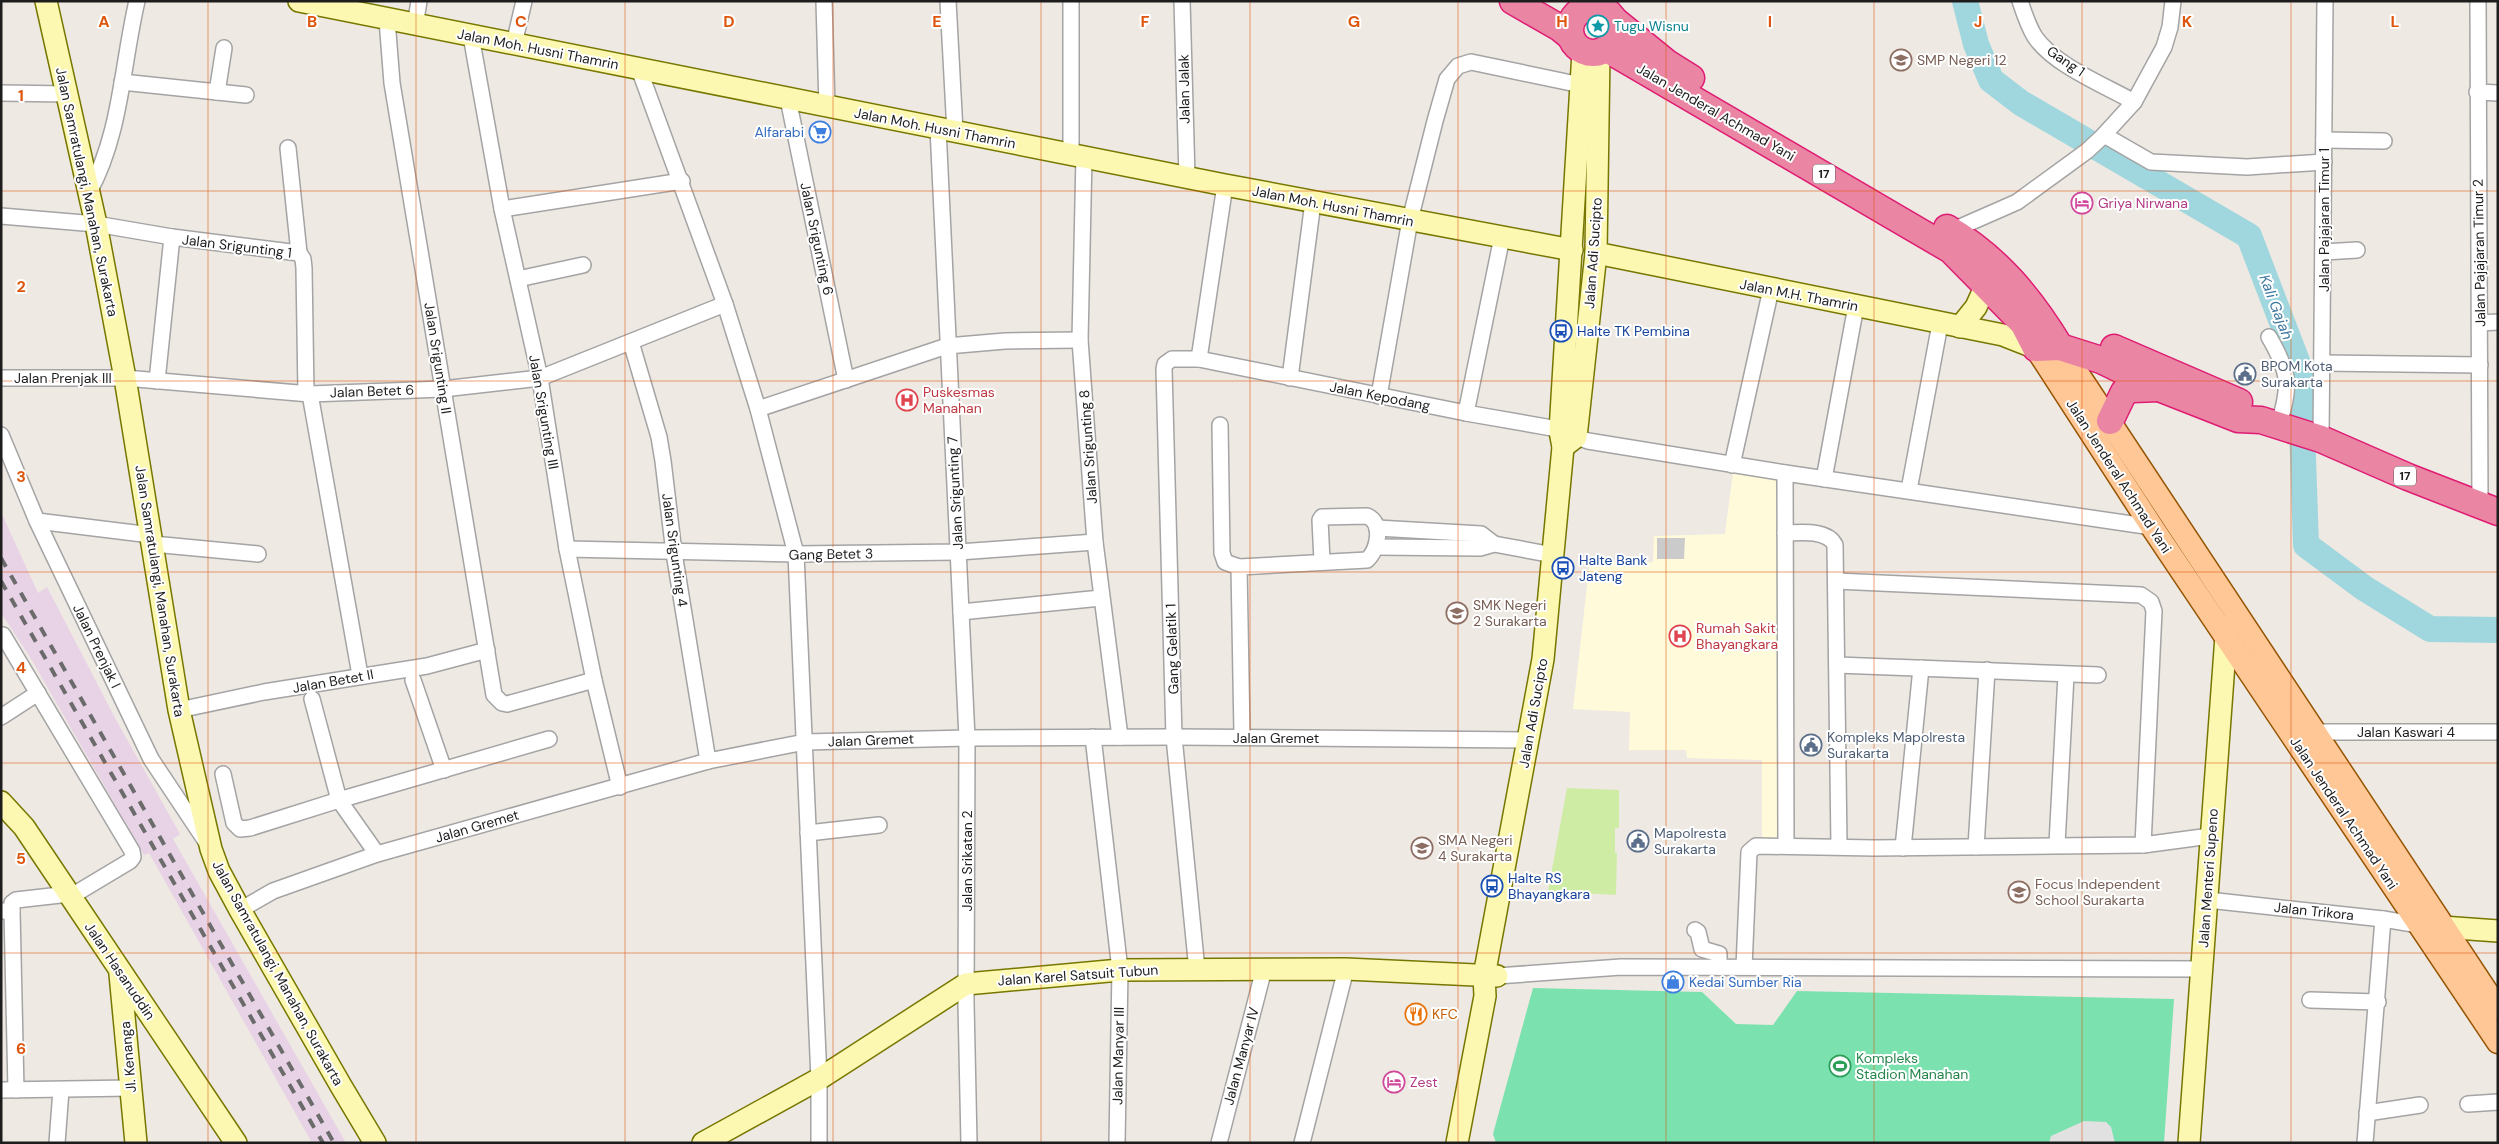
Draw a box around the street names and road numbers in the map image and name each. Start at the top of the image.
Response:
street label: Jalan Moh. Husni Thamrin [456,25,620,73]
street label: Gang 1 [2043,42,2089,80]
street label: Jalan Jalak [1174,54,1194,124]
street label: Jalan Jenderal Achmad Yani [1633,59,1799,165]
street label: Jalan Samratulangi, Manahan, Surakarta [52,66,122,318]
street label: Jalan Moh. Husni Thamrin [853,104,1017,152]
street label: Jalan Pajajaran Timur 1 [2315,148,2333,292]
road number: 17 [1813,164,1835,183]
street label: Jalan Pajajaran Timur 2 [2469,179,2489,327]
street label: Jalan Srigunting 6 [796,181,838,297]
street label: Jalan Moh. Husni Thamrin [1251,182,1415,230]
street label: Jalan Adi Sucipto [1580,197,1606,309]
street label: Jalan Srigunting 1 [181,230,293,262]
street label: Jalan M.H. Thamrin [1738,275,1860,315]
street label: Jalan Srigunting II [420,301,456,415]
street label: Jalan Srigunting III [525,353,563,471]
street label: Jalan Prenjak III [14,369,112,387]
street label: Jalan Kepodang [1328,377,1432,415]
street label: Jalan Betet 6 [330,381,414,401]
street label: Jalan Srigunting 8 [1075,389,1101,505]
street label: Jalan Jenderal Achmad Yani [2062,396,2176,556]
street label: Jalan Srigunting 7 [943,436,967,550]
street label: Jalan Samratulangi, Manahan, Surakarta [131,464,189,718]
road number: 17 [2394,466,2416,486]
street label: Jalan Srigunting 4 [658,492,692,608]
street label: Gang Betet 3 [789,544,873,564]
street label: Jalan Prenjak I [69,601,125,691]
street label: Gang Gelatik 1 [1161,603,1183,695]
street label: Jalan Adi Sucipto [1514,657,1552,769]
street label: Jalan Betet II [291,665,375,697]
street label: Jalan Kaswari 4 [2357,723,2456,741]
street label: Jalan Gremet [828,729,914,751]
street label: Jalan Gremet [1233,729,1319,747]
street label: Jalan Jenderal Achmad Yani [2286,733,2402,893]
street label: Jalan Gremet [433,805,521,847]
street label: Jalan Menteri Supeno [2194,808,2222,948]
street label: Jalan Srikatan 2 [958,810,976,912]
street label: Jalan Samratulangi, Manahan, Surakarta [208,857,348,1089]
street label: Jalan Trikora [2273,898,2355,924]
street label: Jalan Hasanuddin [81,919,159,1023]
street label: Jalan Karel Satsuit Tubun [997,960,1159,990]
street label: Jalan Manyar IV [1219,1004,1263,1107]
street label: Jalan Manyar III [1108,1007,1128,1105]
street label: Jl. Kenanga [116,1021,140,1093]

